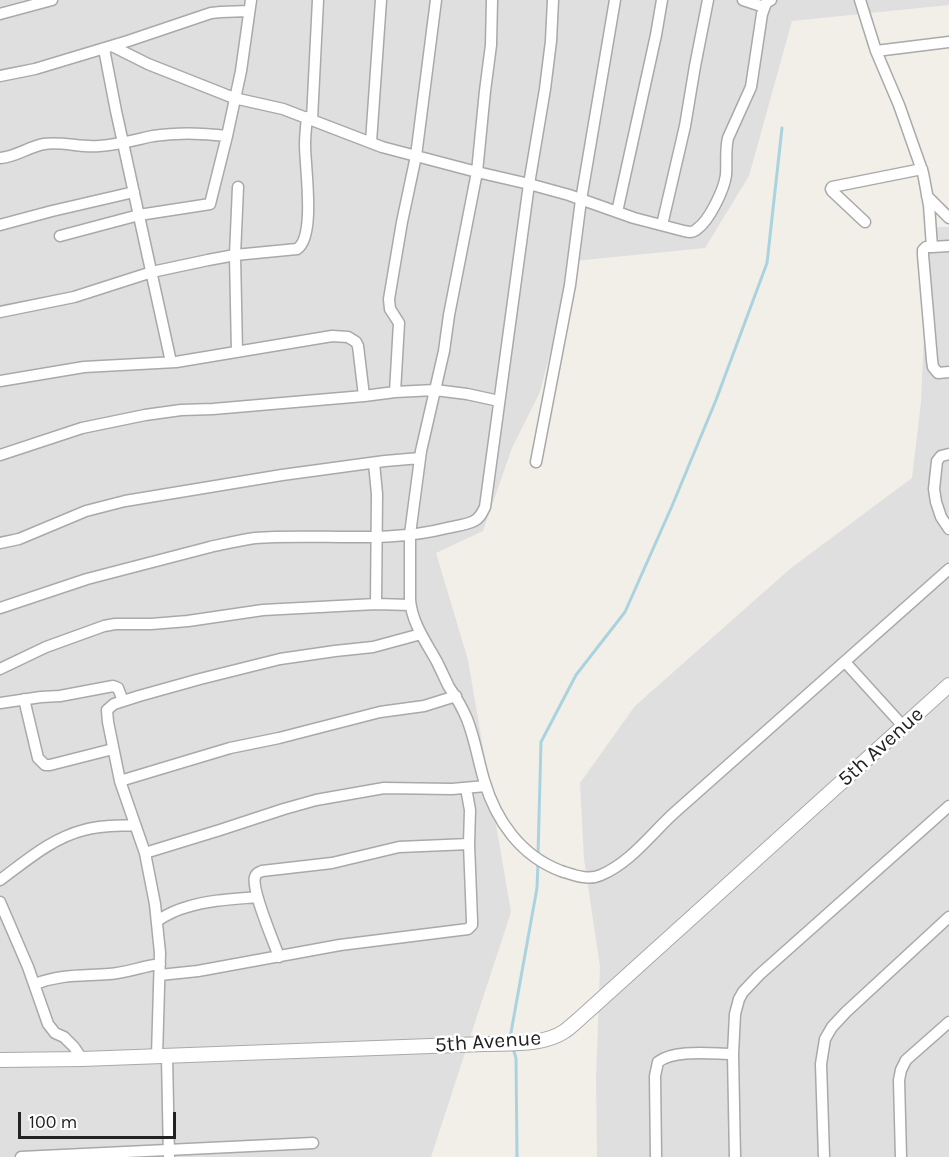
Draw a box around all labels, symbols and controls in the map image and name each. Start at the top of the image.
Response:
street label: 5th Avenue [833,702,929,792]
street label: 5th Avenue [434,1026,542,1058]
scale bar [21,1100,178,1138]
text: 100 m [29,1111,77,1133]

